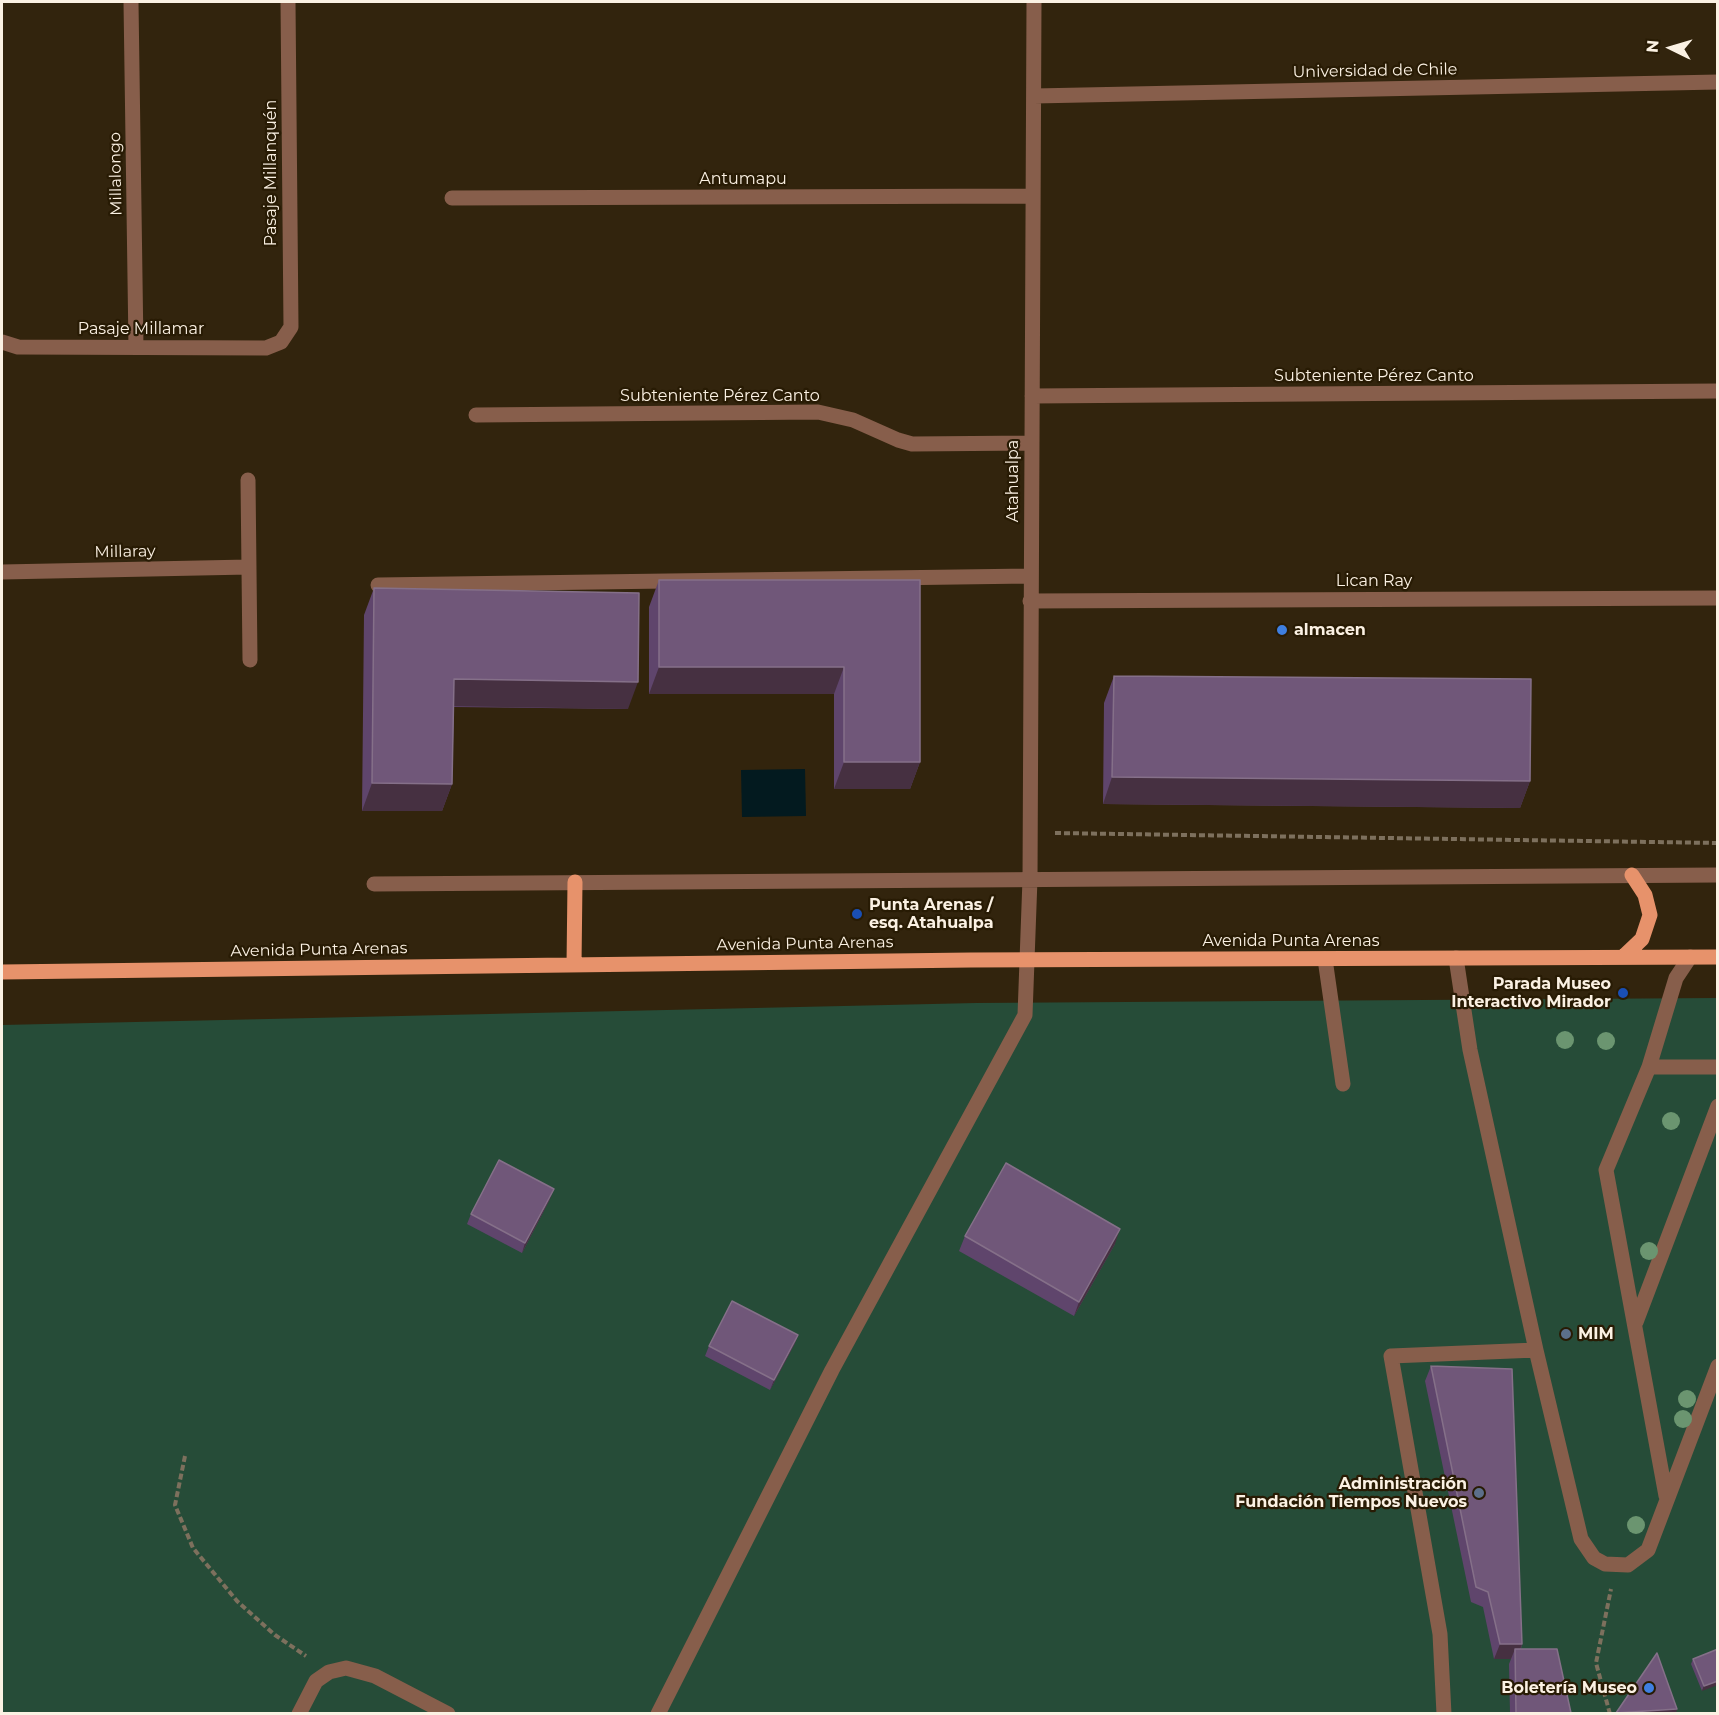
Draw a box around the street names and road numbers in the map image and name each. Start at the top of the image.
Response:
street label: Universidad de Chile [1292,60,1458,82]
street label: Pasaje Millanquén [261,100,281,246]
street label: Millalongo [106,132,126,216]
street label: Antumapu [699,169,787,189]
street label: Pasaje Millamar [78,319,204,339]
street label: Subteniente Pérez Canto [1274,366,1474,386]
street label: Subteniente Pérez Canto [620,386,820,406]
street label: Atahualpa [1003,440,1023,522]
street label: Millaray [94,542,156,562]
street label: Lican Ray [1336,571,1412,591]
street label: Avenida Punta Arenas [1202,931,1380,951]
street label: Avenida Punta Arenas [716,933,894,955]
street label: Avenida Punta Arenas [230,939,408,961]

